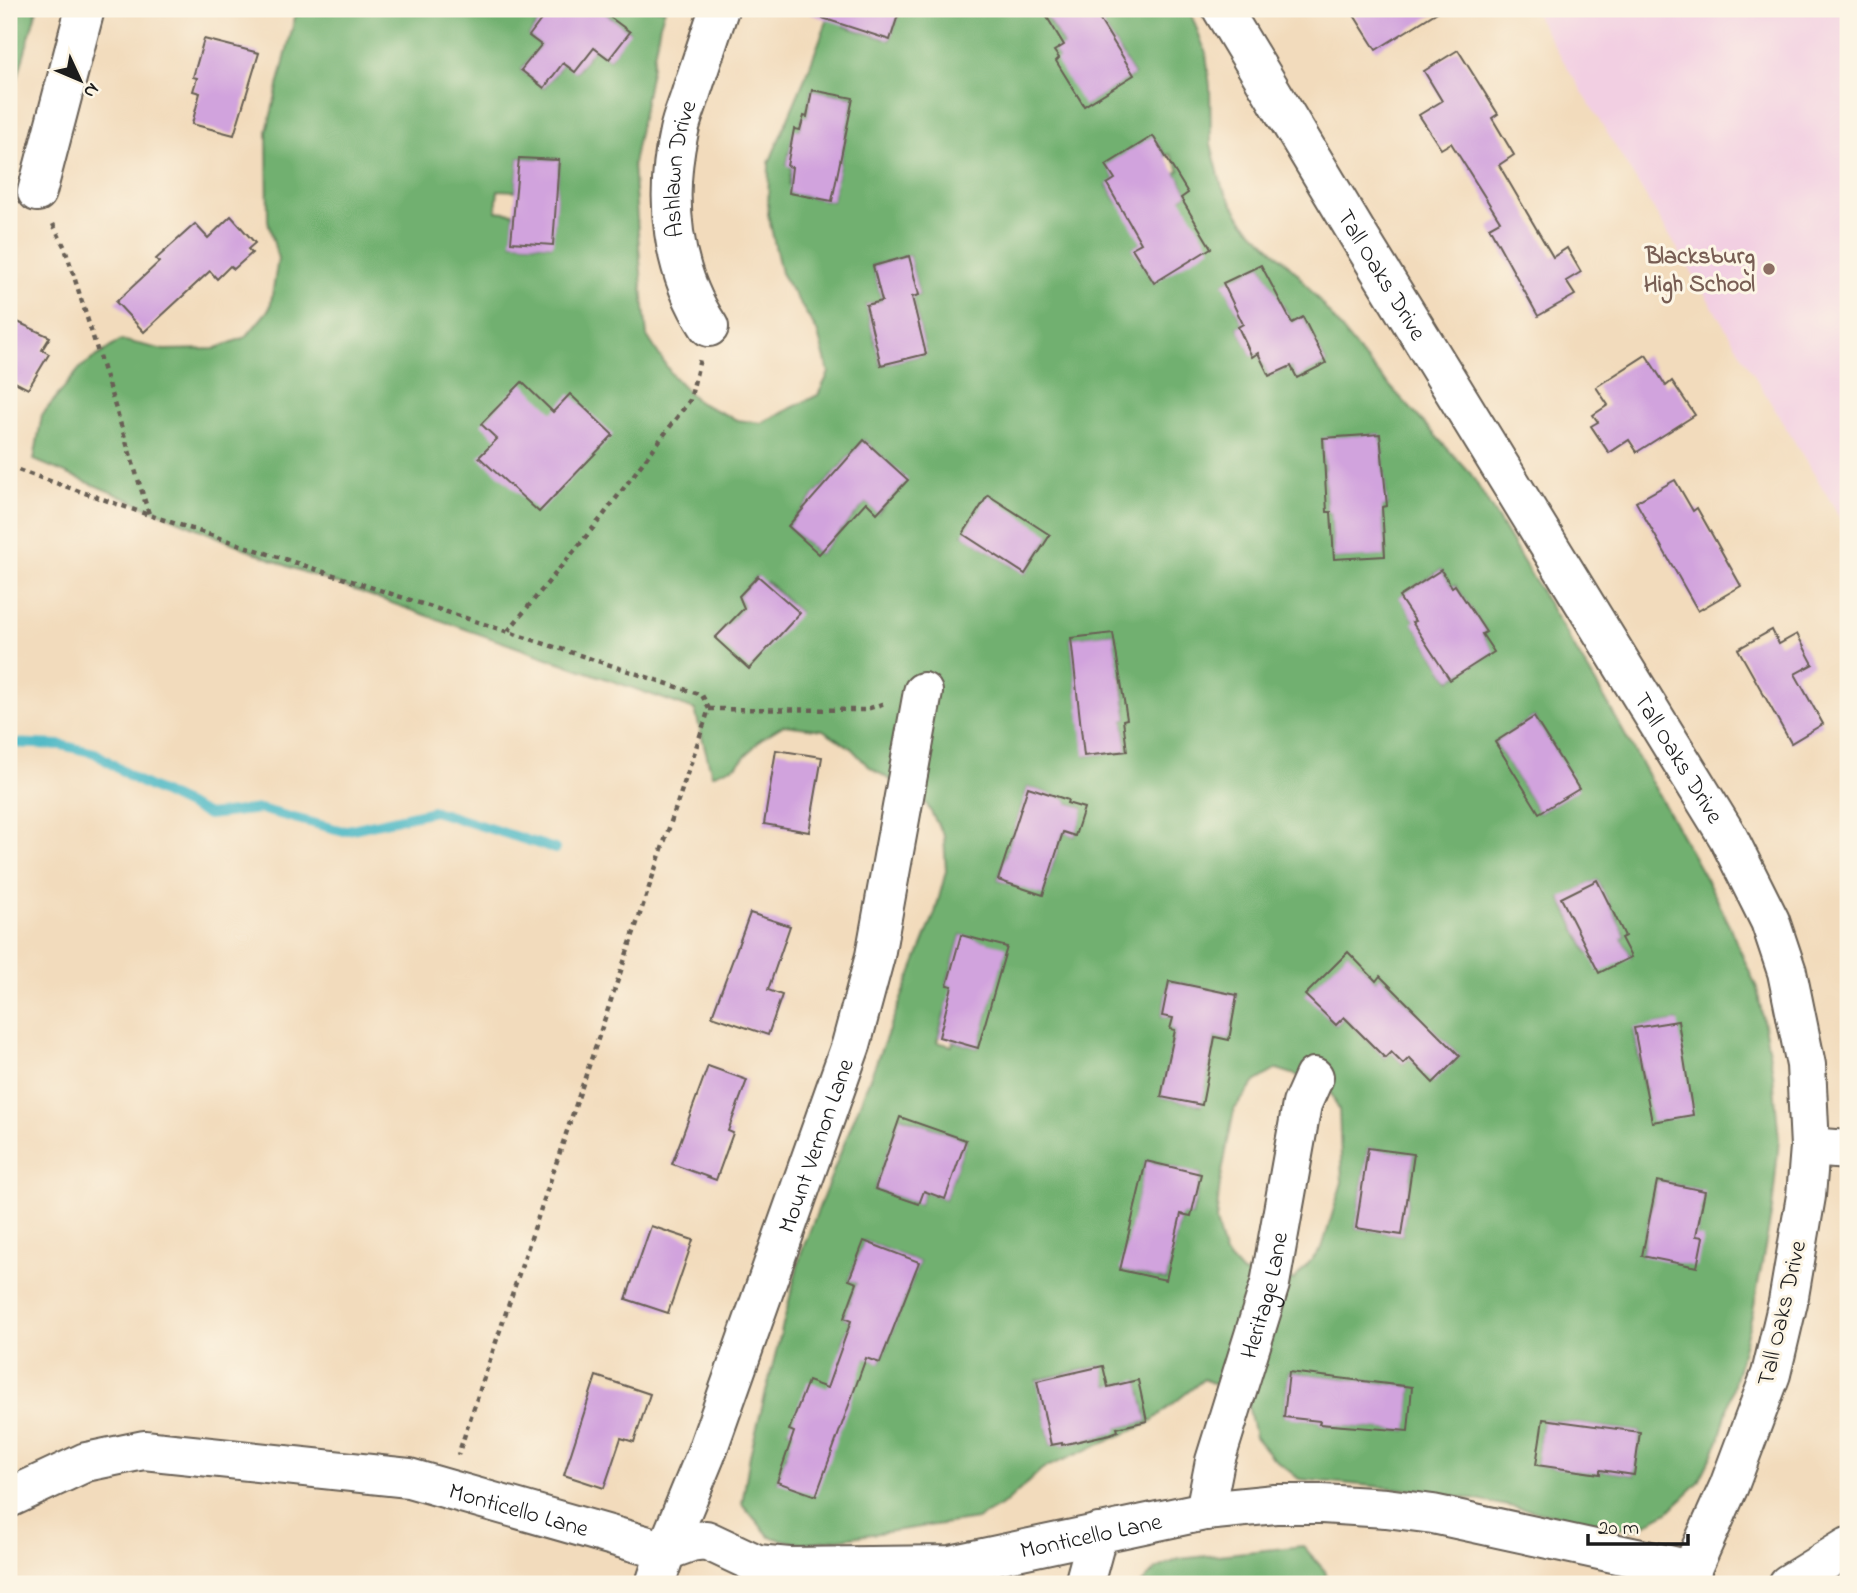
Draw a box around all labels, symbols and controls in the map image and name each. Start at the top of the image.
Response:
north arrow [46,46,116,116]
text: N [76,76,105,104]
street label: Ashlawn Drive [657,95,708,240]
street label: Tall Oaks Drive [1326,203,1434,348]
place label: Blacksburg High School [1644,240,1755,304]
marker: Blacksburg High School [1761,261,1777,277]
street label: Tall Oaks Drive [1623,686,1731,831]
street label: Mount Vernon Lane [771,1054,865,1238]
street label: Heritage Lane [1233,1229,1299,1364]
street label: Tall Oaks Drive [1750,1237,1817,1390]
street label: Monticello Lane [444,1475,592,1548]
scale bar [1588,1502,1687,1546]
street label: Monticello Lane [1017,1506,1165,1570]
text: 20 m [1598,1514,1639,1544]

